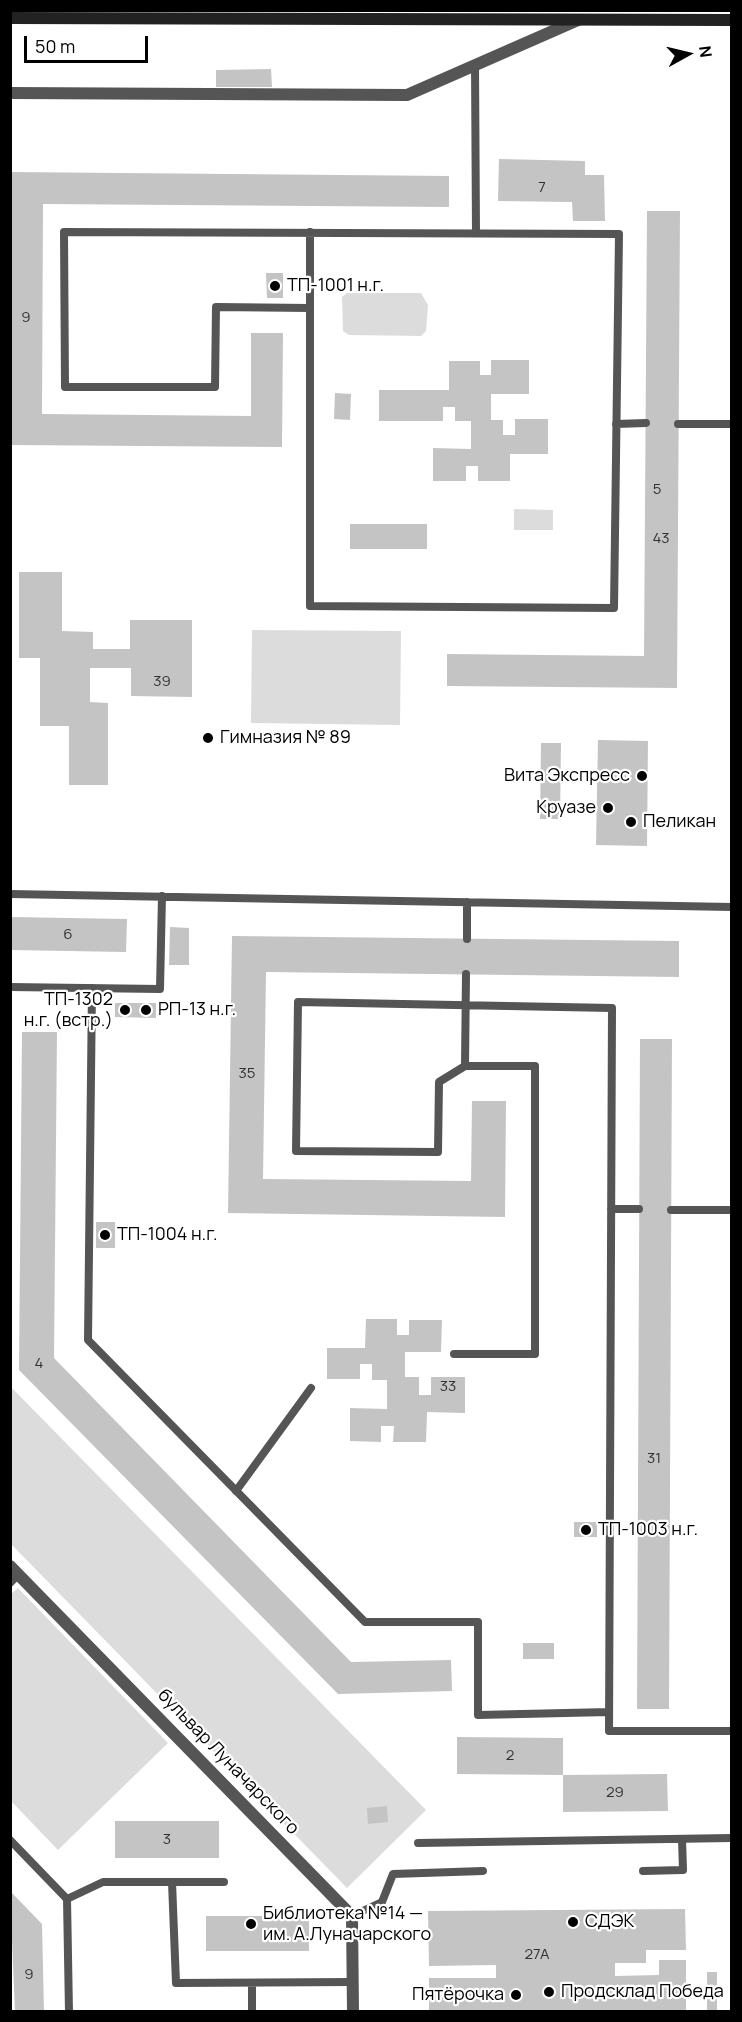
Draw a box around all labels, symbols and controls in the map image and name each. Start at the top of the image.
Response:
scale bar [27,24,152,62]
north arrow [658,24,718,84]
text: 50 m [35,34,75,58]
text: N [694,44,718,59]
house number: 7 [538,179,546,197]
place label: ТП-1001 н.г. [287,275,384,297]
marker: ТП-1001 н.г. [268,279,282,293]
house number: 9 [21,309,31,327]
house number: 5 [653,481,661,499]
house number: 43 [652,530,670,548]
house number: 39 [153,673,171,691]
place label: Гимназия № 89 [220,727,351,749]
marker: Гимназия № 89 [201,731,215,745]
place label: Вита Экспресс [504,765,630,787]
marker: Вита Экспресс [635,769,649,783]
place label: Круазе [536,797,596,819]
marker: Круазе [601,801,615,815]
place label: Пеликан [643,811,716,833]
marker: Пеликан [624,815,638,829]
house number: 6 [63,926,73,944]
place label: ТП-1302 н.г. (встр.) [24,989,113,1032]
place label: РП-13 н.г. [158,999,236,1021]
marker: ТП-1302 н.г. (встр.) [118,1003,132,1017]
marker: РП-13 н.г. [139,1003,153,1017]
house number: 35 [239,1065,255,1083]
place label: ТП-1004 н.г. [117,1224,218,1246]
marker: ТП-1004 н.г. [98,1228,112,1242]
house number: 4 [35,1355,43,1373]
house number: 33 [440,1378,456,1396]
house number: 31 [647,1450,661,1468]
place label: ТП-1003 н.г. [598,1519,698,1541]
marker: ТП-1003 н.г. [579,1523,593,1537]
street label: бульвар Луначарского [153,1685,303,1839]
house number: 2 [506,1747,514,1765]
house number: 29 [606,1784,624,1802]
house number: 3 [163,1831,171,1849]
place label: Библиотека №14 — им. А.Луначарского [263,1903,431,1946]
place label: СДЭК [585,1911,634,1933]
marker: СДЭК [566,1915,580,1929]
marker: Библиотека №14 — им. А.Луначарского [244,1917,258,1931]
house number: 27А [525,1946,549,1964]
house number: 9 [24,1966,34,1984]
place label: Продсклад Победа [561,1981,724,2003]
place label: Пятёрочка [412,1984,504,2006]
marker: Продсклад Победа [542,1985,556,1999]
marker: Пятёрочка [509,1988,523,2002]

